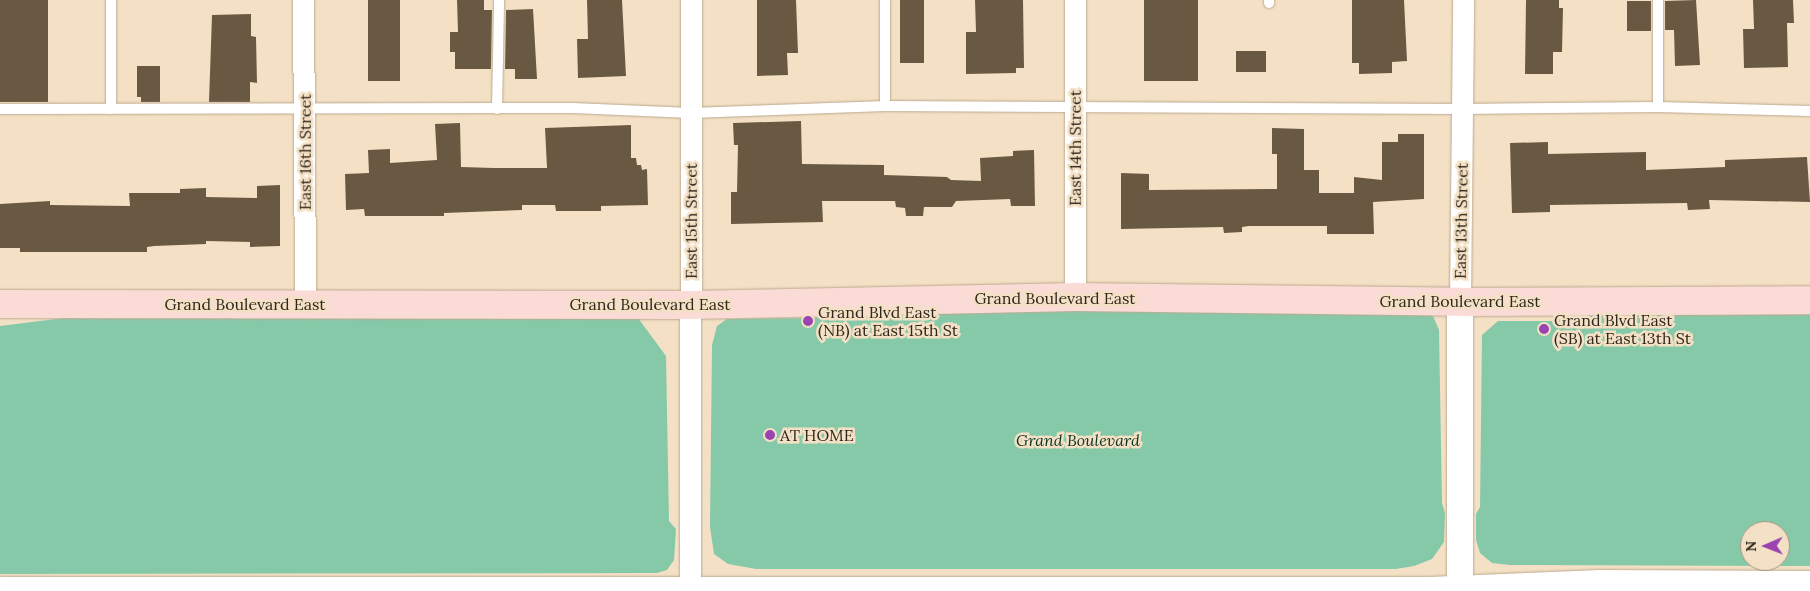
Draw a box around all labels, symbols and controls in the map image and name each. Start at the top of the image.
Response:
street label: East 14th Street [1065,90,1085,206]
street label: East 16th Street [295,94,315,210]
street label: East 15th Street [681,163,701,279]
street label: East 13th Street [1450,163,1472,279]
street label: Grand Boulevard East [974,288,1136,308]
street label: Grand Boulevard East [1379,291,1541,311]
street label: Grand Boulevard East [164,294,326,314]
street label: Grand Boulevard East [569,294,731,314]
place label: Grand Blvd East (NB) at East 15th St [818,302,958,340]
place label: Grand Blvd East (SB) at East 13th St [1554,310,1691,348]
marker: Grand Blvd East (NB) at East 15th St [802,315,814,327]
marker: Grand Blvd East (SB) at East 13th St [1538,323,1550,335]
place label: AT HOME [780,425,854,445]
marker: AT HOME [764,429,776,441]
park label: Grand Boulevard [1016,430,1140,450]
north arrow [1740,521,1790,571]
text: N [1742,541,1760,552]

